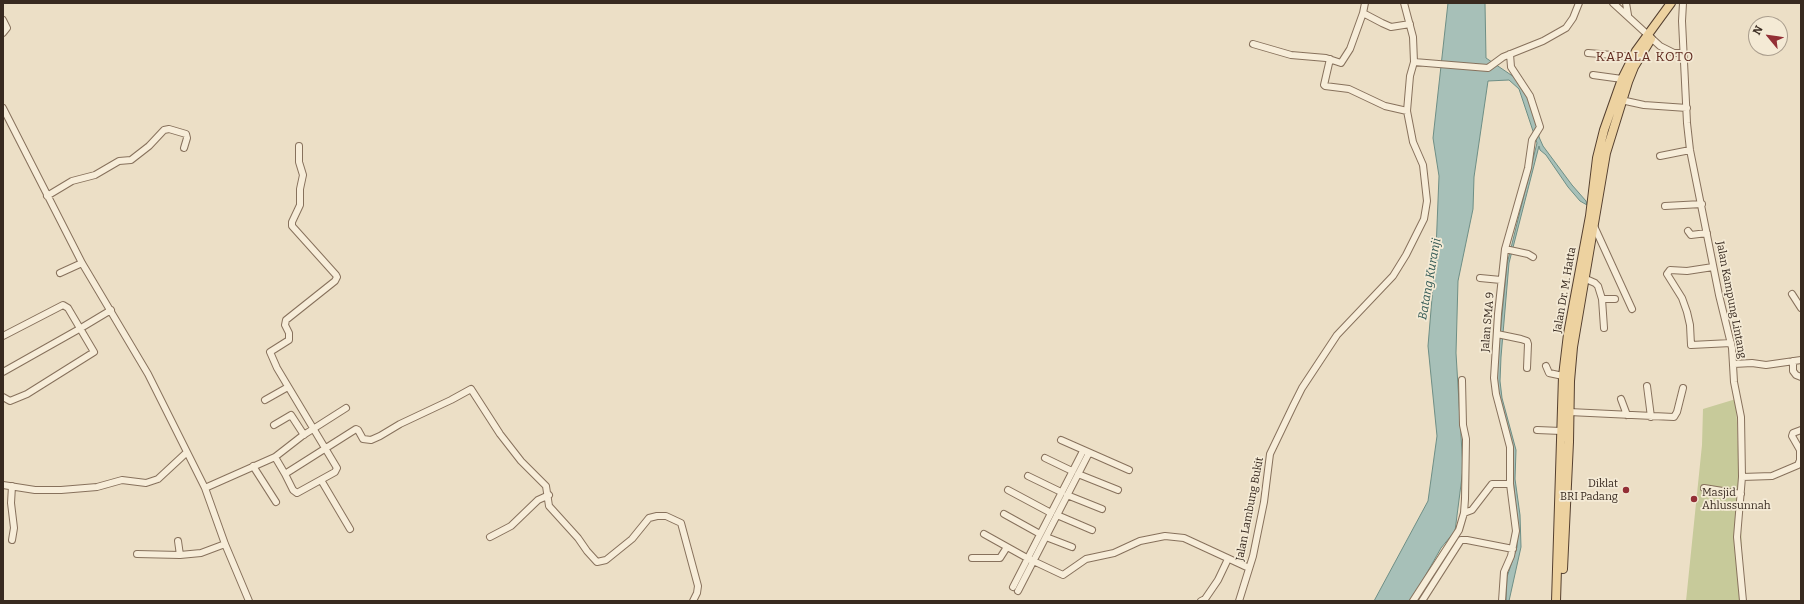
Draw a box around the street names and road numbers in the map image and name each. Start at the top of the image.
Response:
street label: Jalan Kampung Lintang [1713,240,1749,360]
street label: Jalan Dr. M. Hatta [1551,246,1579,334]
street label: Jalan SMA 9 [1479,292,1497,352]
street label: Jalan Lambung Bukit [1233,456,1267,562]

